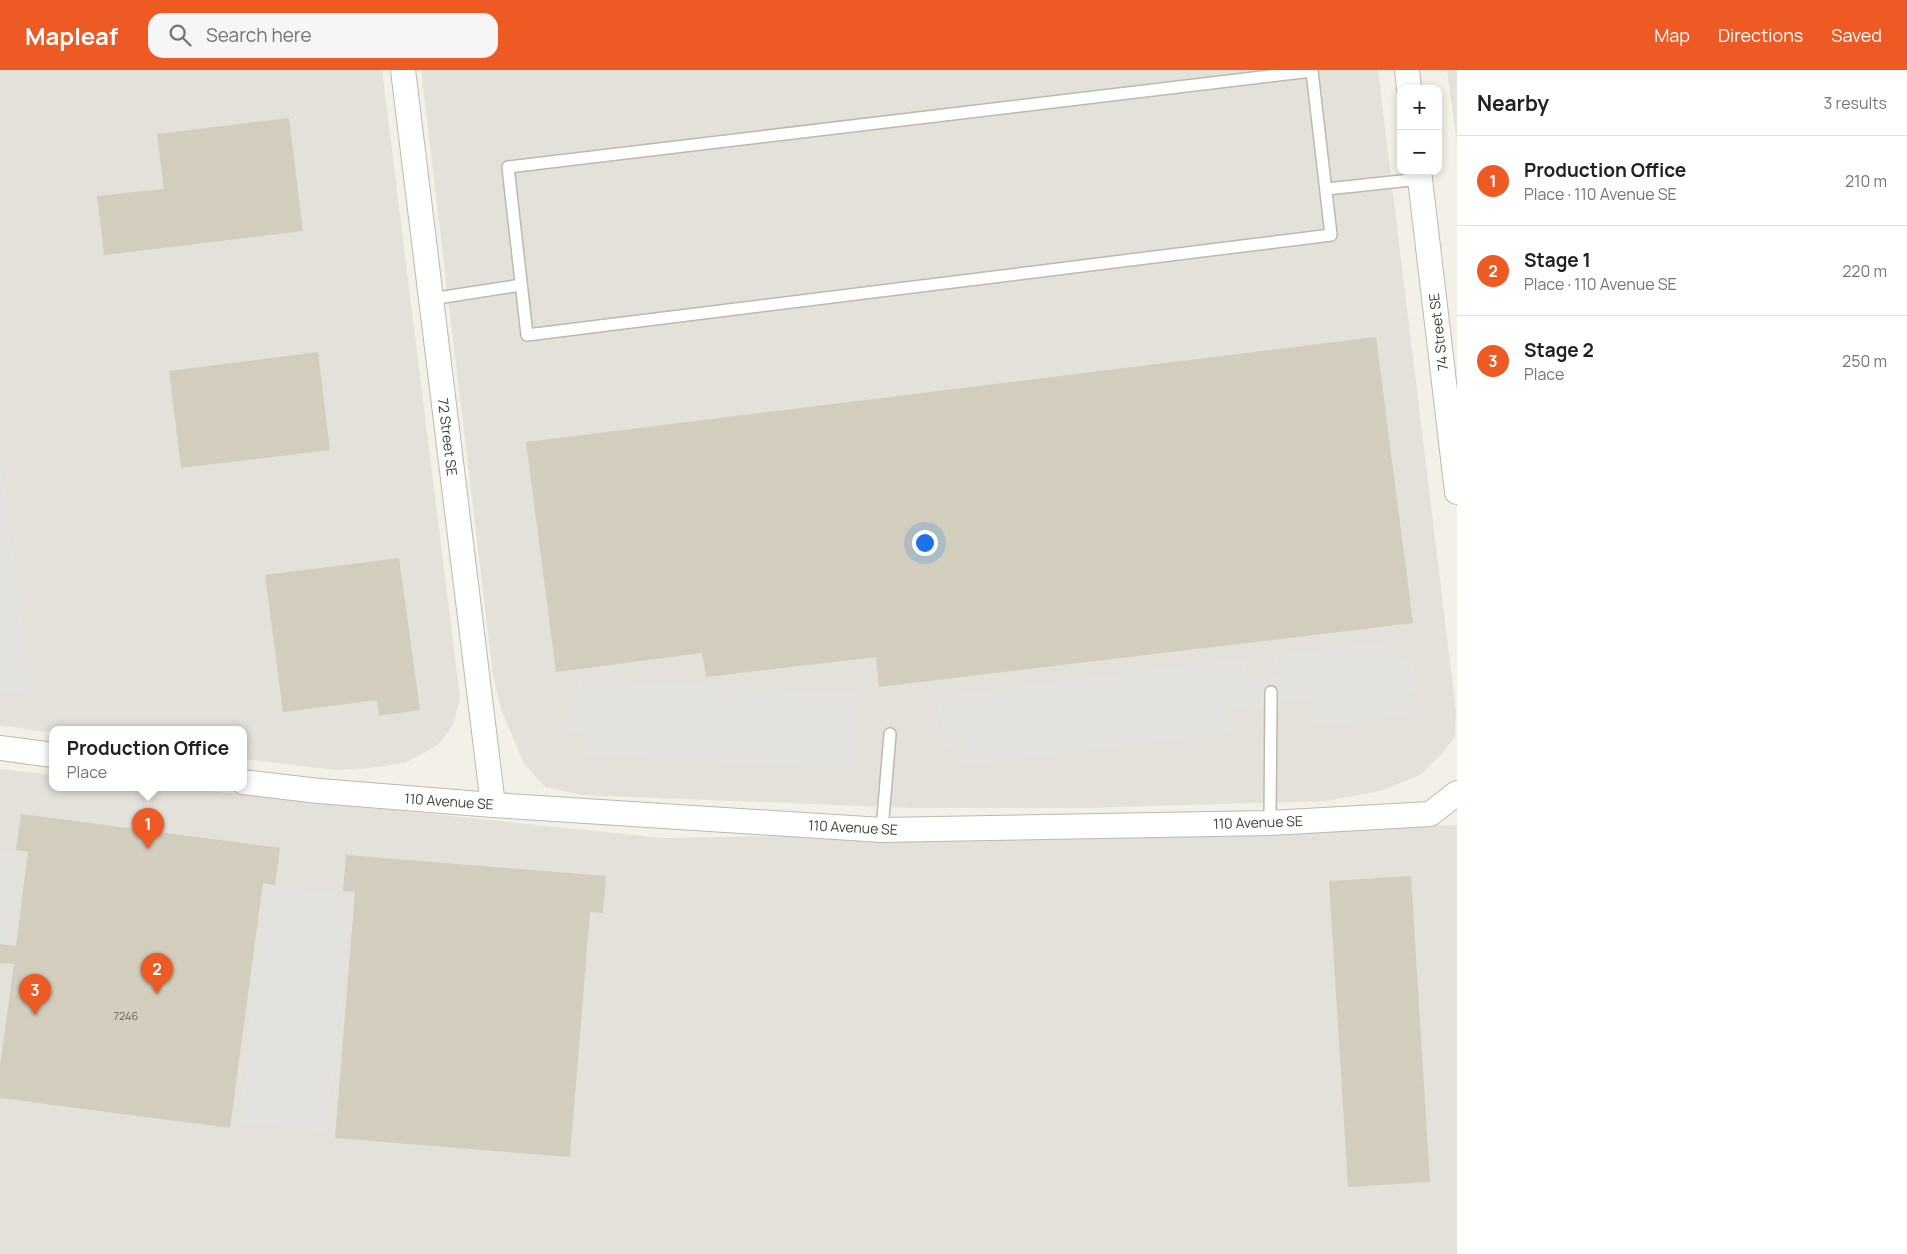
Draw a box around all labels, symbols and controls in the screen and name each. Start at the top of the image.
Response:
search box [148,13,498,58]
text: Mapleaf [25,19,118,52]
icon: search [166,21,194,49]
text: Search here [206,22,312,48]
text: Map [1654,23,1690,47]
text: Directions [1718,23,1803,47]
text: Saved [1831,23,1882,47]
map controls [1397,85,1442,175]
button: + [1397,85,1442,130]
text: Nearby [1477,89,1549,117]
text: 3 results [1824,92,1887,114]
button: − [1397,130,1442,175]
text: Production Office [1524,157,1686,183]
text: 1 [1489,170,1497,192]
text: 210 m [1845,170,1887,192]
text: Place · 110 Avenue SE [1524,183,1677,205]
text: Stage 1 [1524,247,1591,273]
text: 2 [1488,260,1498,282]
text: 220 m [1842,260,1887,282]
text: Place · 110 Avenue SE [1524,273,1677,295]
street label: 74 Street SE [1424,292,1452,372]
text: Stage 2 [1524,337,1594,363]
text: 3 [1488,350,1498,372]
text: 250 m [1842,350,1887,372]
text: Place [1524,363,1564,385]
street label: 72 Street SE [434,397,462,477]
your location [912,530,938,556]
popup [49,726,247,791]
text: Production Office [67,735,229,761]
text: Place [67,761,107,783]
street label: 110 Avenue SE [404,788,494,814]
pin: 1 [132,808,164,849]
street label: 110 Avenue SE [1213,811,1303,833]
street label: 110 Avenue SE [808,815,898,839]
pin: 2 [141,953,173,994]
pin: 3 [19,974,51,1015]
house number: 7246 [114,1008,139,1023]

